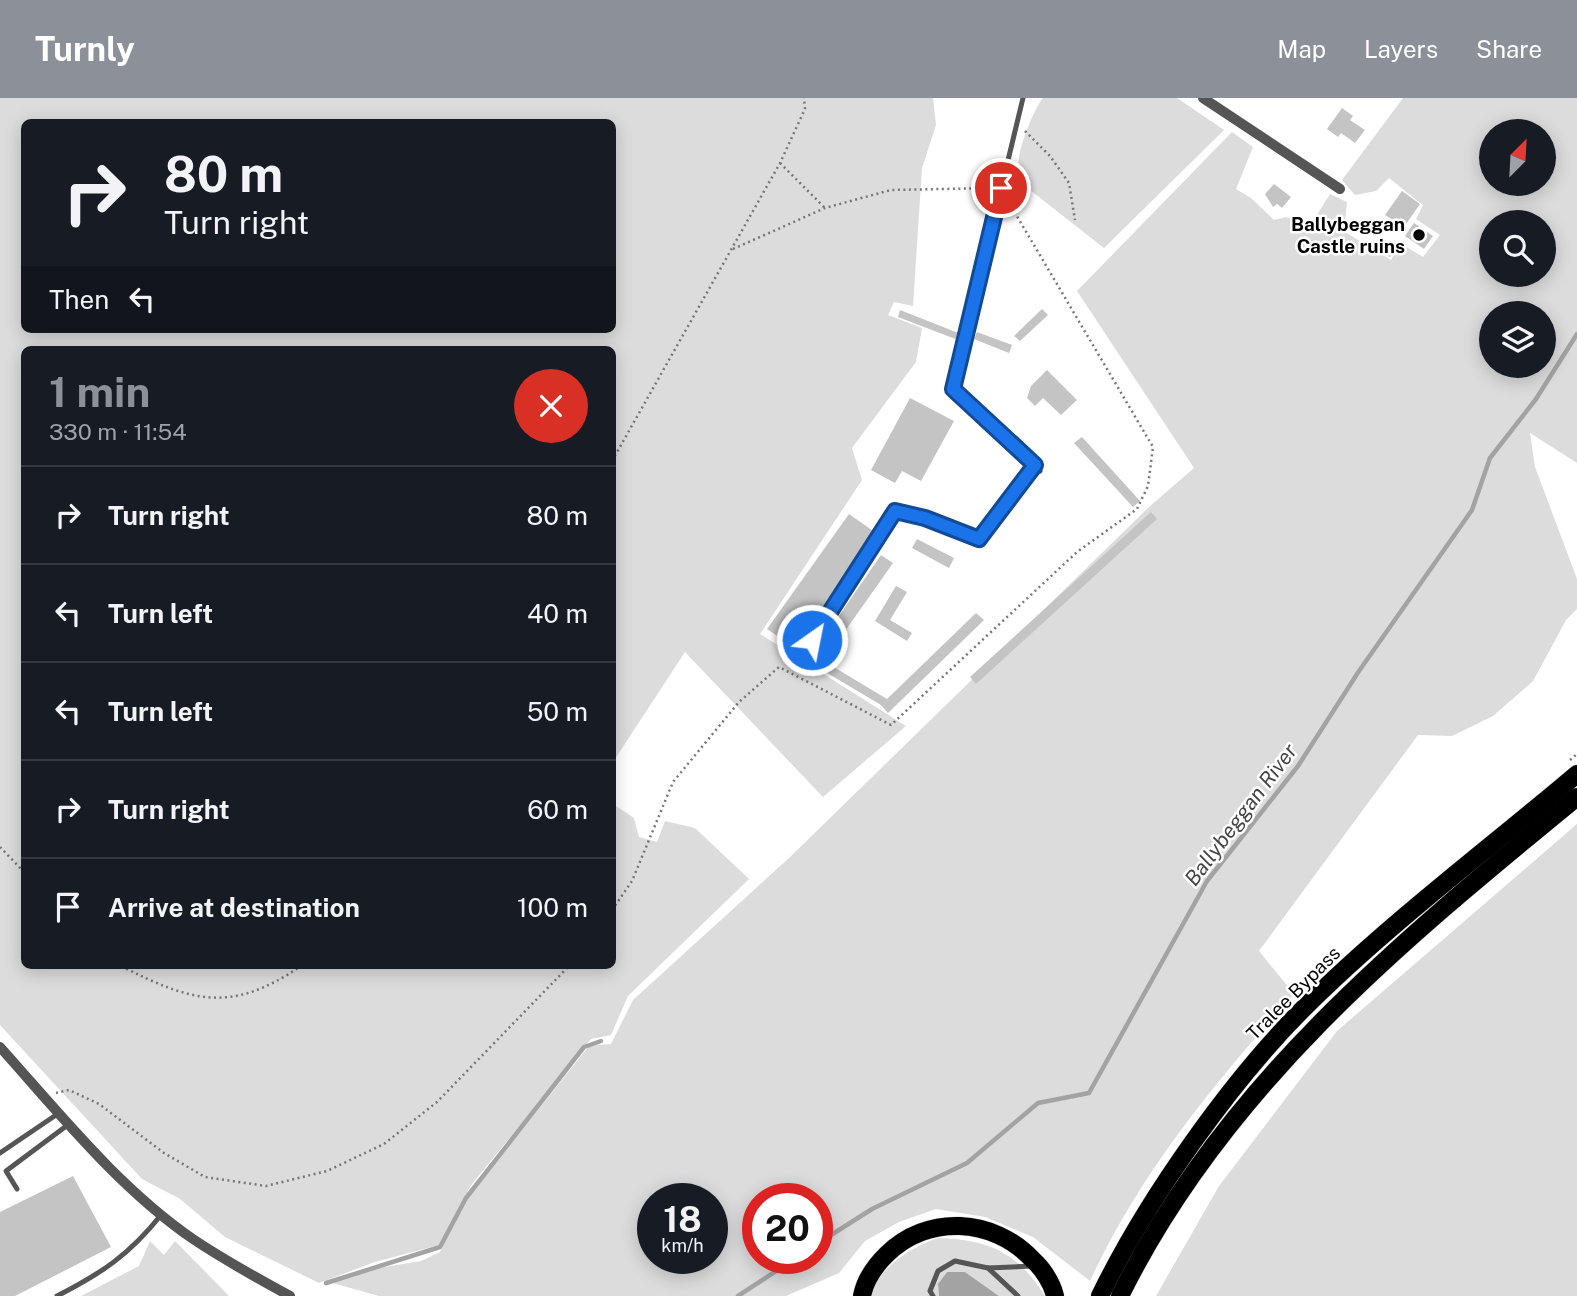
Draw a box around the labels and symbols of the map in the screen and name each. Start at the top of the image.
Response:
north arrow [1479,119,1556,196]
pin [971,158,1031,218]
place label: Ballybeggan Castle ruins [1291,213,1405,257]
marker: Ballybeggan Castle ruins [1411,227,1427,243]
position arrow [775,603,849,677]
water label: Ballybeggan River [1179,738,1303,890]
street label: Tralee Bypass [1242,942,1344,1044]
speed limit sign: 20 [742,1183,833,1274]

